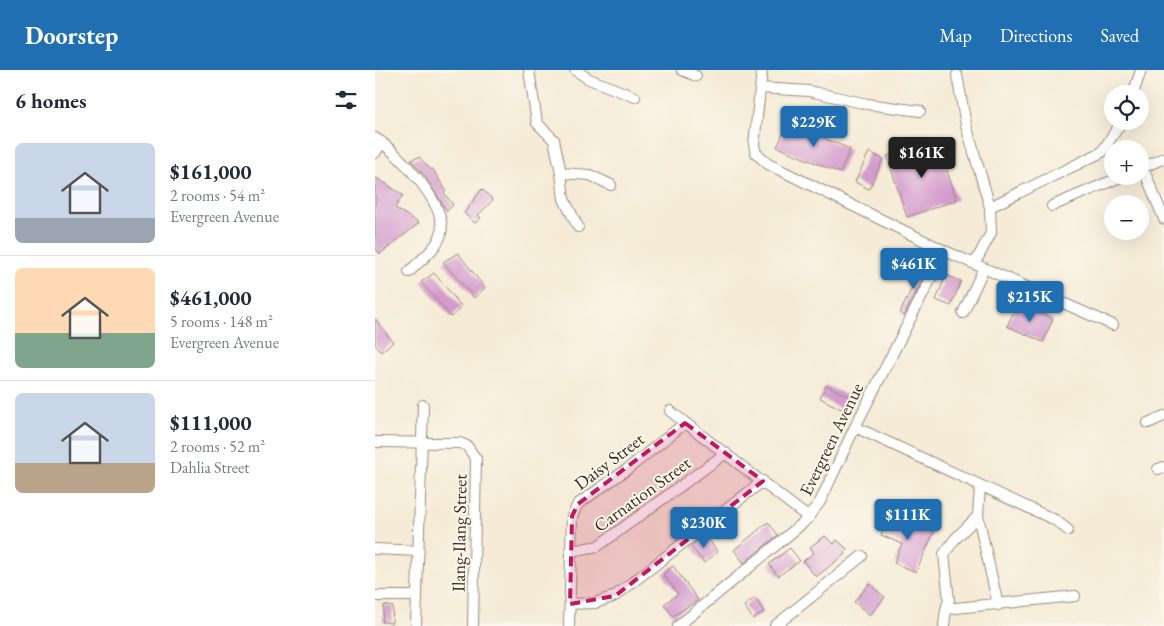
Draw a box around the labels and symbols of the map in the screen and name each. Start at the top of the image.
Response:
pin: $229K [779,106,849,148]
pin: $161K [887,136,957,179]
pin: $461K [879,248,949,290]
pin: $215K [995,280,1065,323]
street label: Evergreen Avenue [794,379,868,499]
street label: Daisy Street [569,427,649,495]
street label: Carnation Street [589,451,695,537]
street label: Ilang-Ilang Street [446,473,472,592]
pin: $111K [873,498,943,541]
pin: $230K [669,506,739,549]

